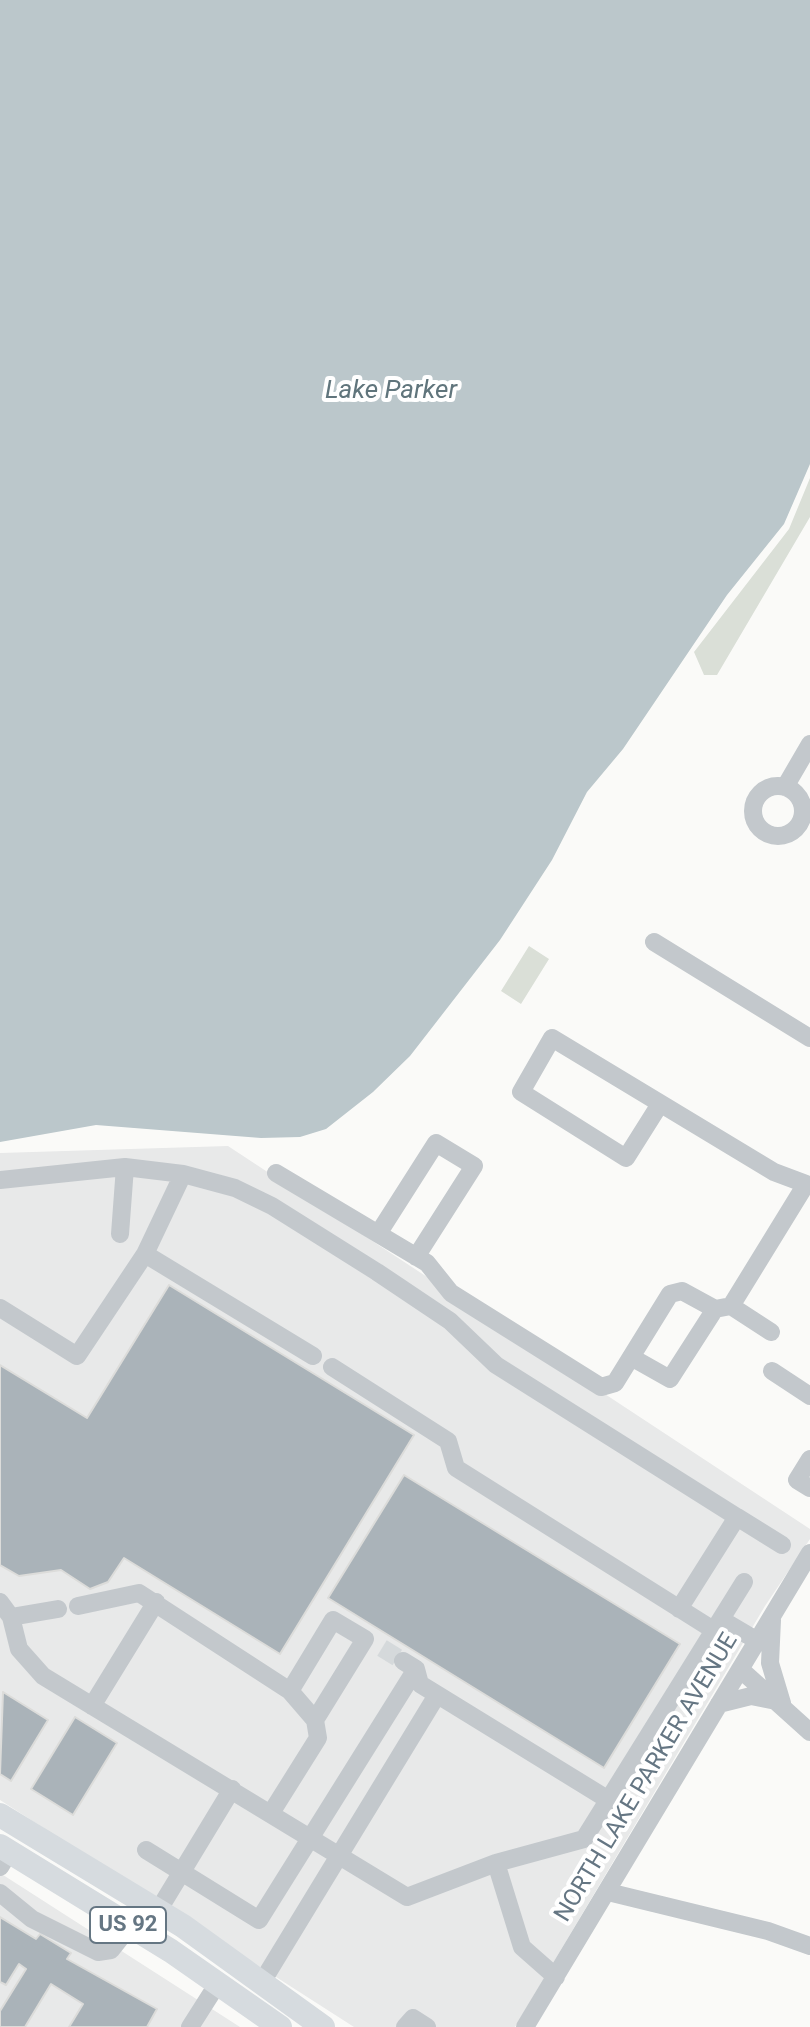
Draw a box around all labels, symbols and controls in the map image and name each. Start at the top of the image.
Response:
water label: Lake Parker [325,375,457,407]
street label: NORTH LAKE PARKER AVENUE [549,1628,745,1928]
road number: US 92 [90,1907,166,1943]

